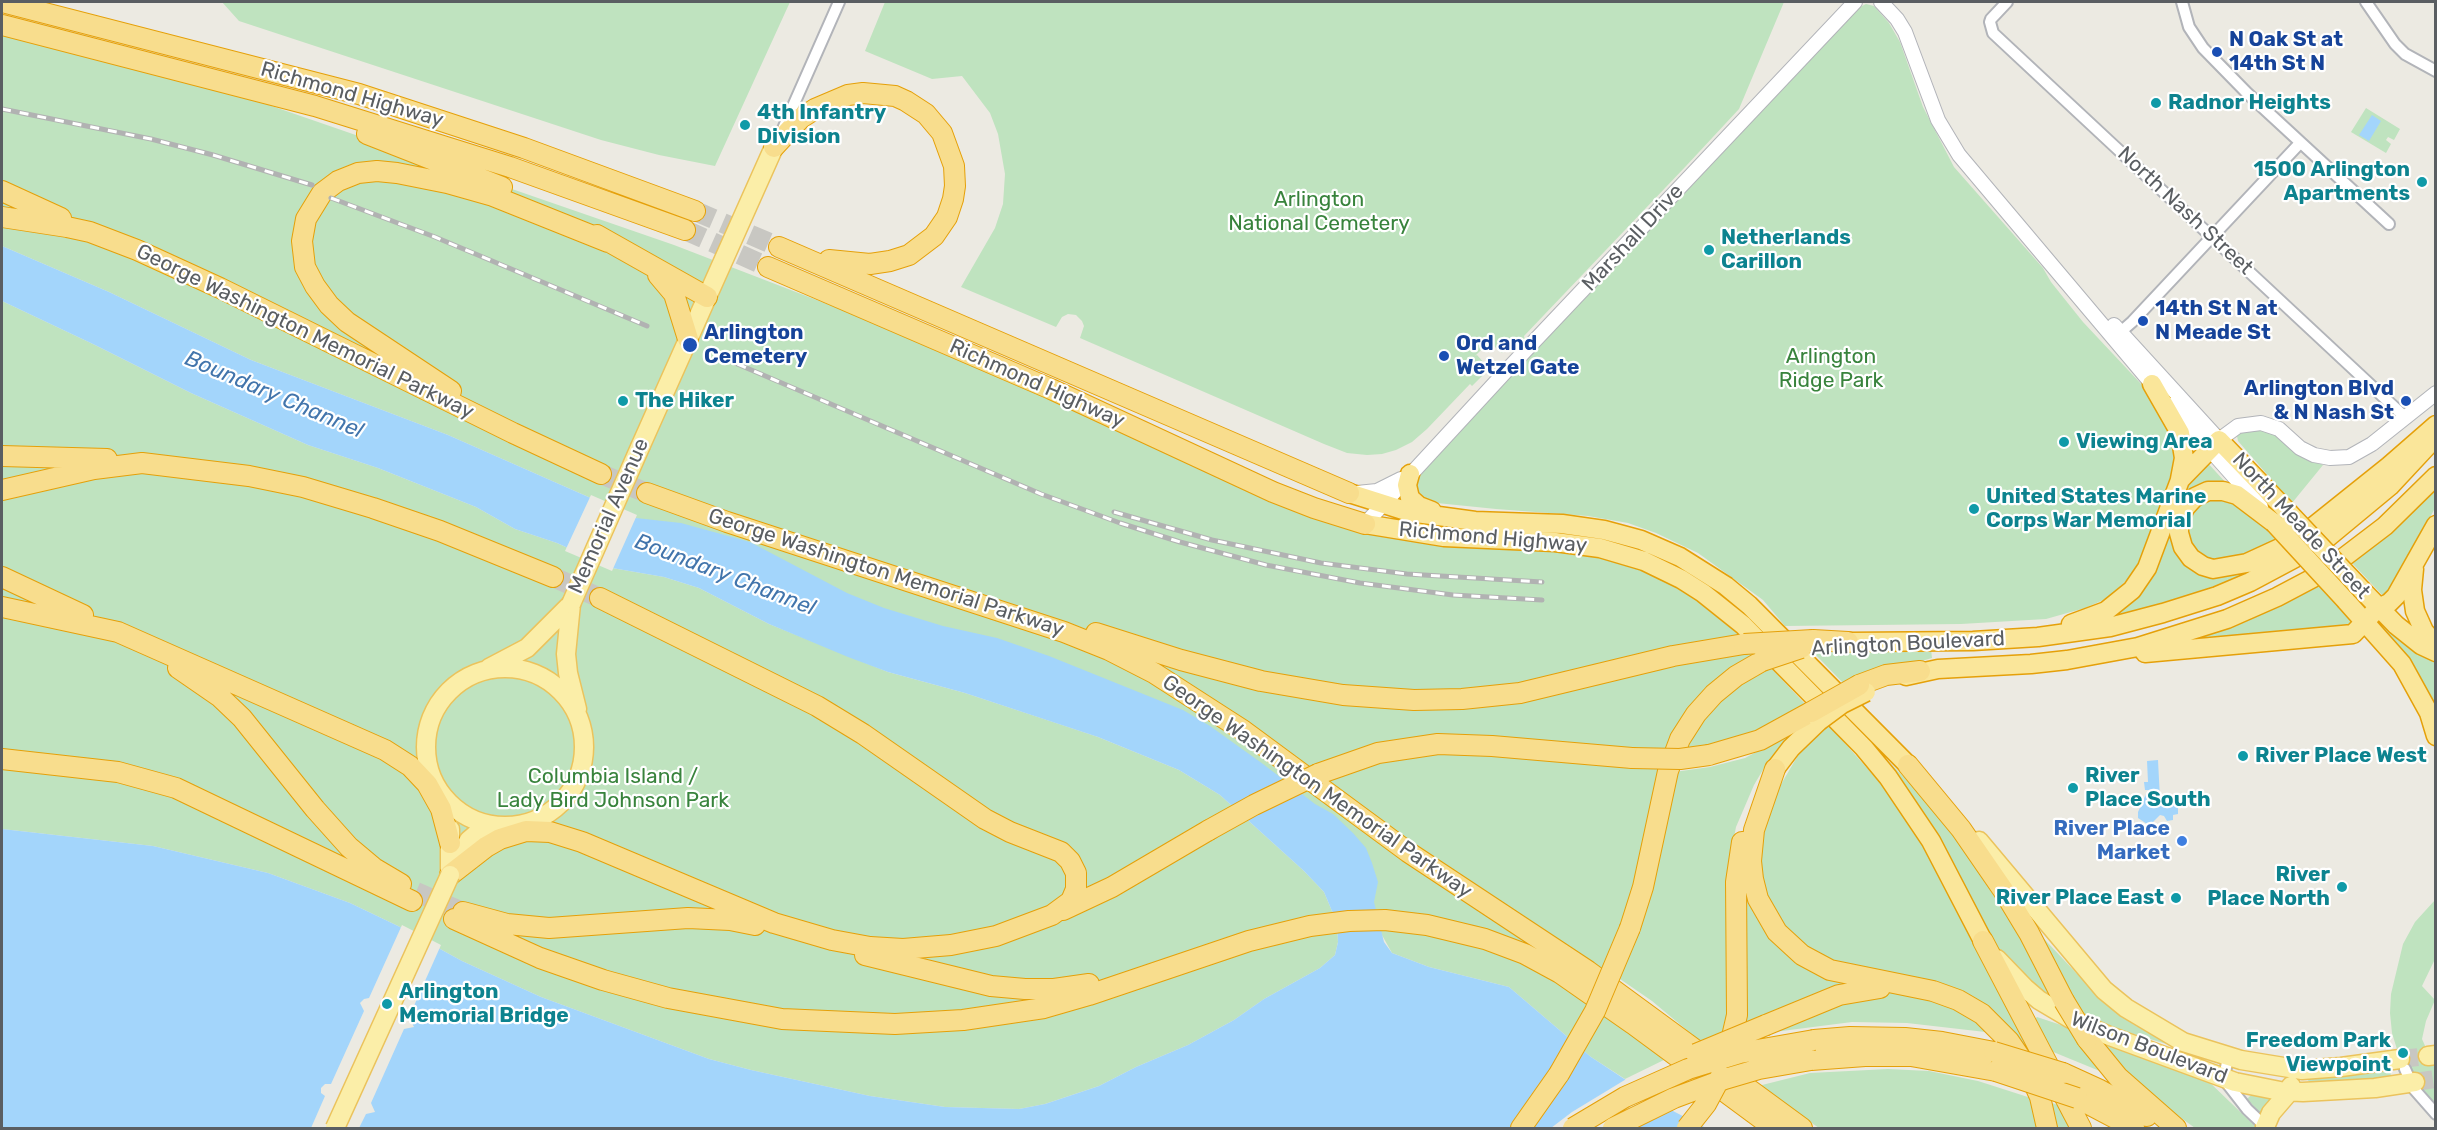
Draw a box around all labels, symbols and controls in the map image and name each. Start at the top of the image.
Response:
place label: N Oak St at 14th St N [2229,27,2343,77]
marker: N Oak St at 14th St N [2210,45,2224,59]
street label: Richmond Highway [258,57,446,133]
place label: Radnor Heights [2168,90,2331,116]
marker: Radnor Heights [2149,96,2163,110]
place label: 4th Infantry Division [757,100,886,150]
marker: 4th Infantry Division [738,118,752,132]
street label: North Nash Street [2112,142,2258,280]
place label: 1500 Arlington Apartments [2253,157,2410,207]
marker: 1500 Arlington Apartments [2415,175,2429,189]
street label: Marshall Drive [1577,179,1689,297]
park label: Arlington National Cemetery [1228,187,1410,237]
place label: Netherlands Carillon [1721,225,1851,275]
street label: George Washington Memorial Parkway [132,239,478,425]
marker: Netherlands Carillon [1702,243,1716,257]
place label: 14th St N at N Meade St [2155,296,2278,346]
marker: 14th St N at N Meade St [2136,314,2150,328]
place label: Arlington Cemetery [704,320,807,370]
place label: Ord and Wetzel Gate [1456,331,1579,381]
street label: Richmond Highway [946,334,1128,434]
marker: Arlington Cemetery [681,336,699,354]
park label: Arlington Ridge Park [1779,344,1883,394]
water label: Boundary Channel [181,345,367,445]
marker: Ord and Wetzel Gate [1437,349,1451,363]
place label: Arlington Blvd & N Nash St [2244,376,2394,426]
place label: The Hiker [635,388,734,414]
marker: The Hiker [616,394,630,408]
marker: Arlington Blvd & N Nash St [2399,394,2413,408]
place label: Viewing Area [2076,429,2213,455]
street label: Memorial Avenue [563,434,655,598]
marker: Viewing Area [2057,435,2071,449]
street label: North Meade Street [2227,448,2375,604]
place label: United States Marine Corps War Memorial [1986,484,2206,534]
marker: United States Marine Corps War Memorial [1967,502,1981,516]
street label: George Washington Memorial Parkway [705,503,1067,643]
street label: Richmond Highway [1398,517,1588,559]
water label: Boundary Channel [631,528,819,622]
street label: Arlington Boulevard [1811,626,2005,662]
street label: George Washington Memorial Parkway [1157,670,1477,904]
place label: River Place West [2255,743,2427,769]
marker: River Place West [2236,749,2250,763]
place label: River Place South [2085,763,2211,813]
park label: Columbia Island / Lady Bird Johnson Park [497,764,729,814]
marker: River Place South [2066,781,2080,795]
place label: River Place Market [2053,816,2170,866]
marker: River Place Market [2175,834,2189,848]
place label: River Place North [2207,862,2330,912]
marker: River Place North [2335,880,2349,894]
place label: River Place East [1996,885,2164,911]
marker: River Place East [2169,891,2183,905]
place label: Arlington Memorial Bridge [399,979,569,1029]
marker: Arlington Memorial Bridge [380,997,394,1011]
street label: Wilson Boulevard [2067,1007,2231,1089]
place label: Freedom Park Viewpoint [2246,1028,2391,1078]
marker: Freedom Park Viewpoint [2396,1046,2410,1060]

